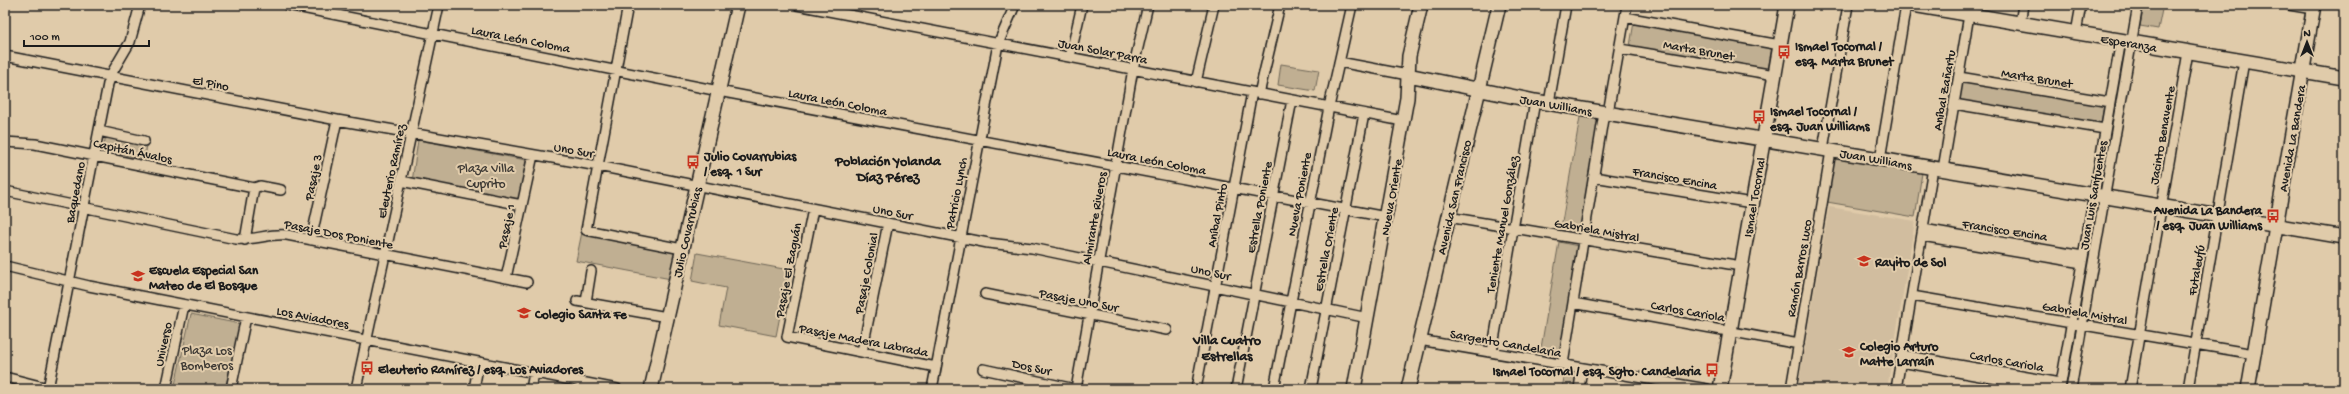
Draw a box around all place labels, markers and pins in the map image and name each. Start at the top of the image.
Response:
place label: Ismael Tocornal / esq. Marta Brunet [1794,40,1895,70]
bus stop icon: Ismael Tocornal / esq. Marta Brunet [1776,44,1792,60]
place label: Ismael Tocornal / esq. Juan Williams [1769,105,1871,135]
bus stop icon: Ismael Tocornal / esq. Juan Williams [1751,109,1767,125]
place label: Julio Covarrubias / esq. 1 Sur [703,150,797,180]
bus stop icon: Julio Covarrubias / esq. 1 Sur [685,154,701,170]
place label: Avenida La Bandera / esq. Juan Williams [2153,204,2263,234]
bus stop icon: Avenida La Bandera / esq. Juan Williams [2265,208,2281,224]
school or university icon: Rayito de Sol [1856,253,1872,269]
place label: Rayito de Sol [1874,256,1947,271]
place label: Escuela Especial San Mateo de El Bosque [149,264,259,294]
school or university icon: Escuela Especial San Mateo de El Bosque [130,268,146,284]
school or university icon: Colegio Santa Fe [516,305,532,321]
place label: Colegio Santa Fe [534,308,628,323]
place label: Colegio Arturo Matte Larraín [1859,340,1939,370]
school or university icon: Colegio Arturo Matte Larraín [1841,344,1857,360]
bus stop icon: Eleuterio Ramírez / esq. Los Aviadores [359,360,375,376]
bus stop icon: Ismael Tocornal / esq. Sgto. Candelaria [1704,362,1720,378]
place label: Eleuterio Ramírez / esq. Los Aviadores [378,363,584,378]
place label: Ismael Tocornal / esq. Sgto. Candelaria [1492,365,1702,380]

